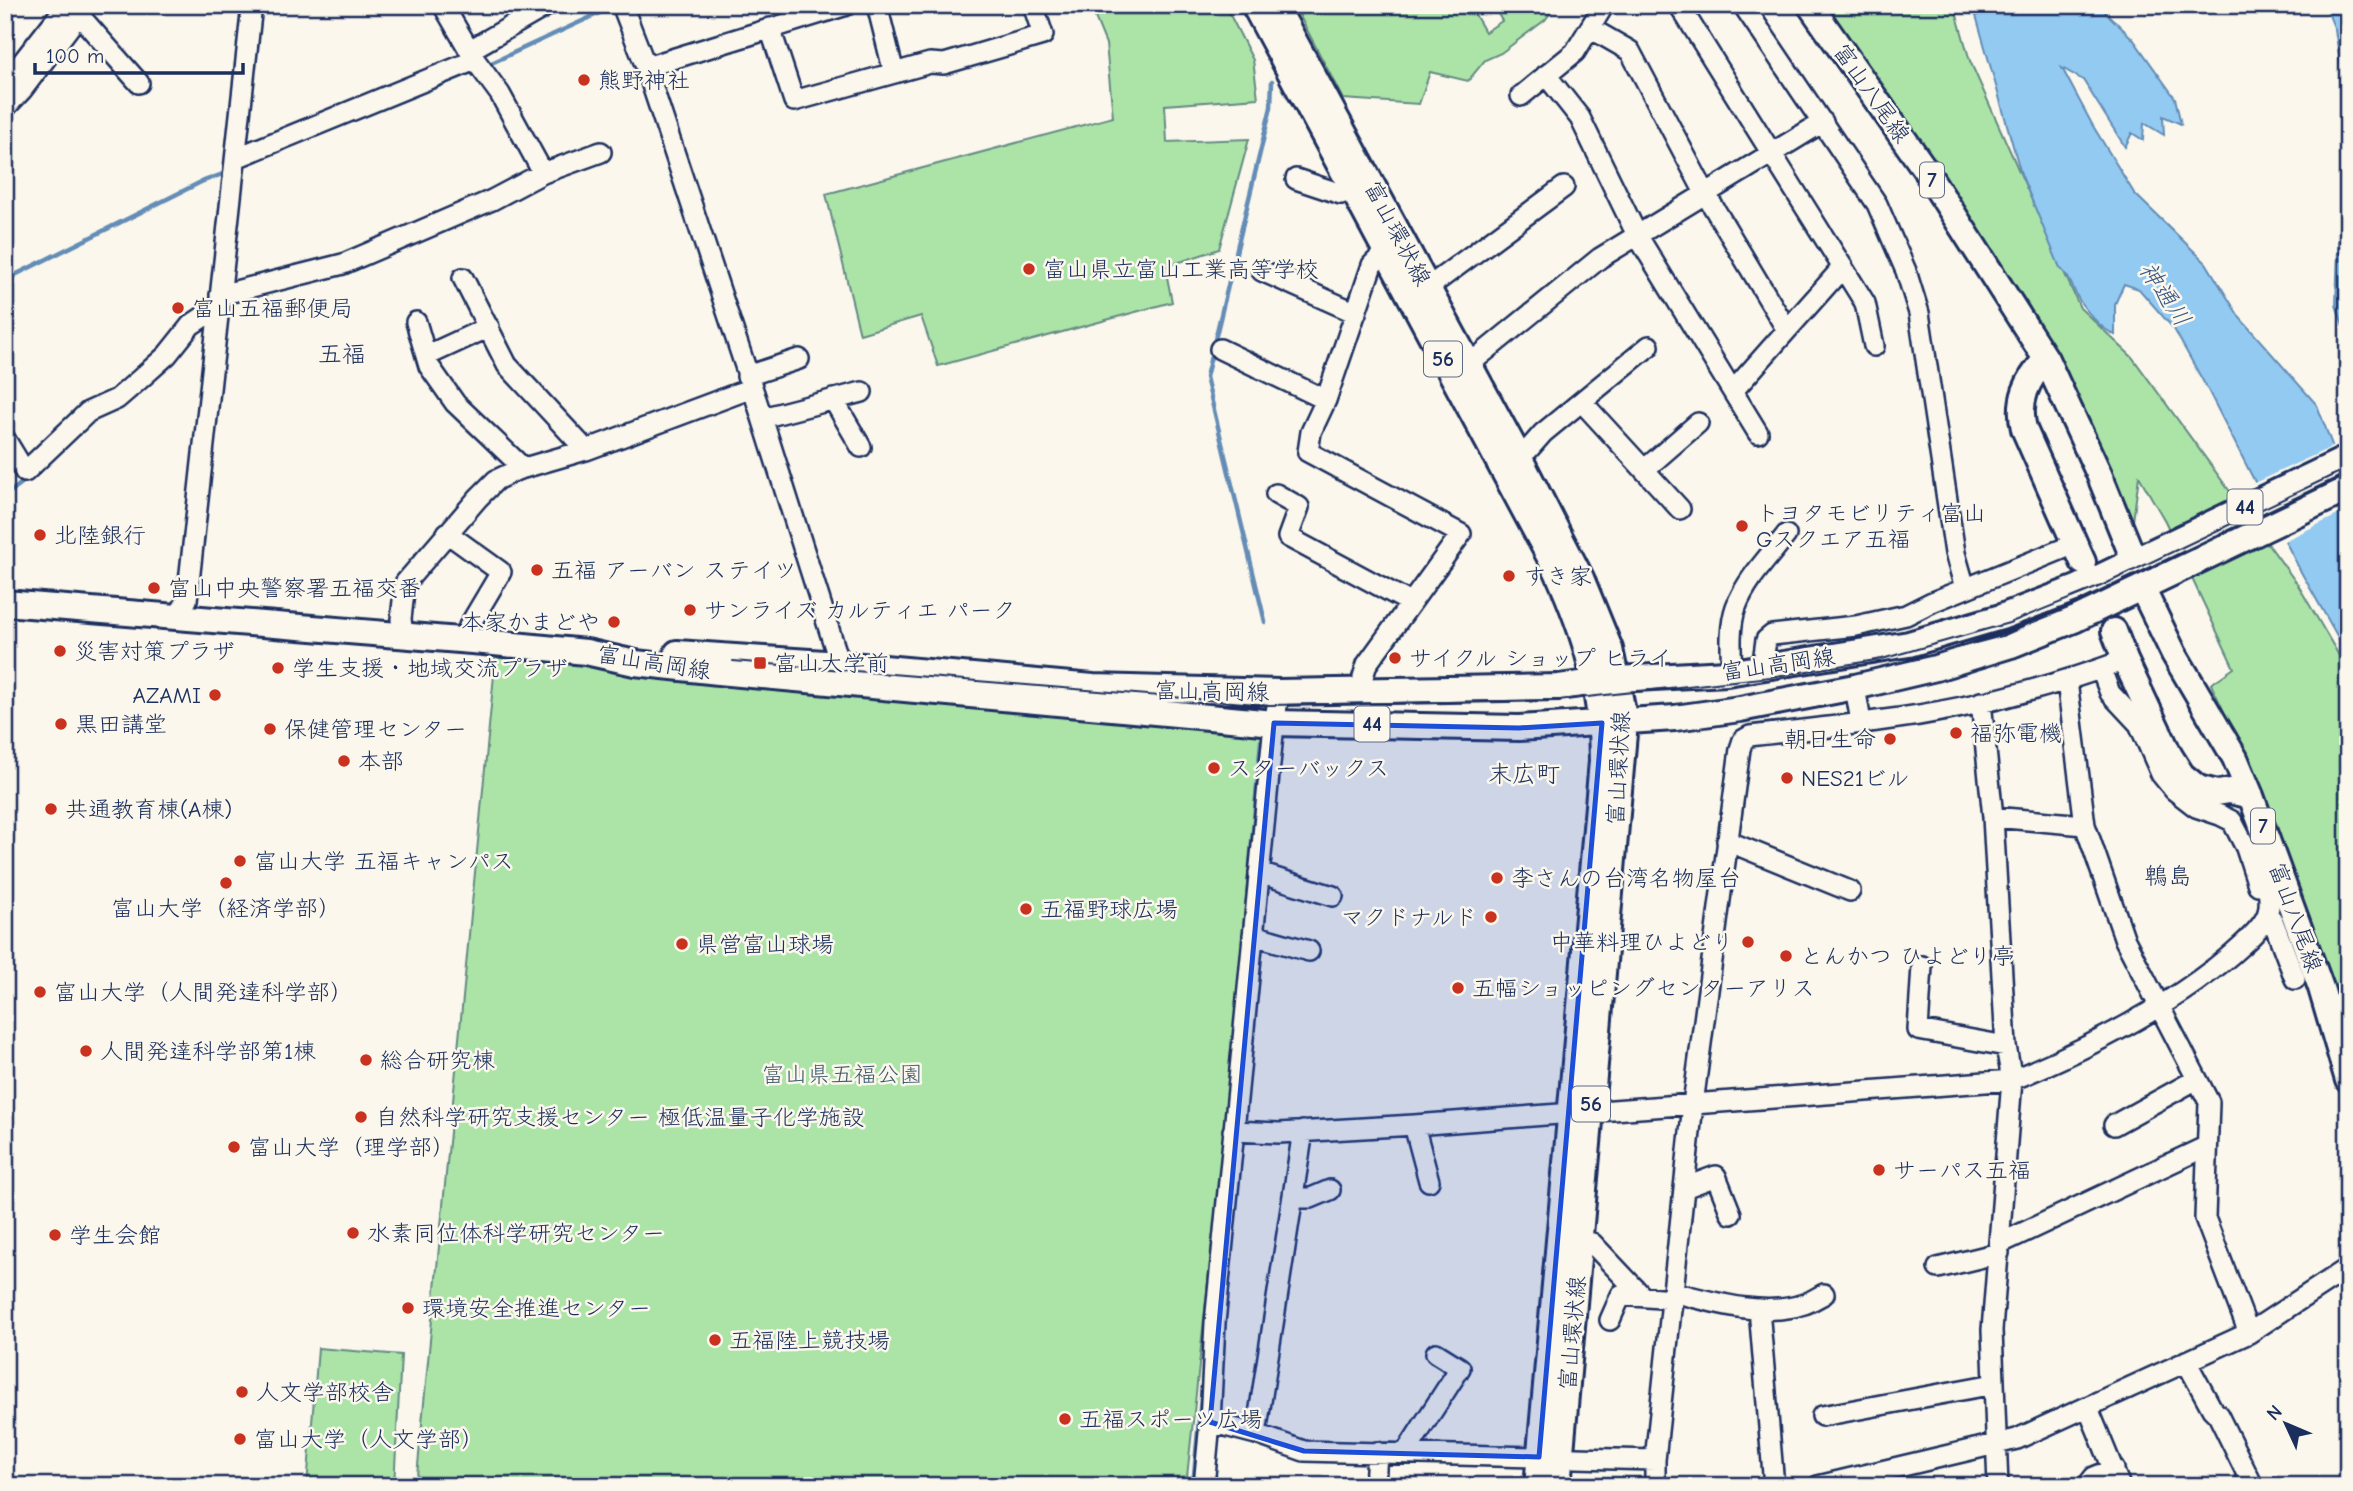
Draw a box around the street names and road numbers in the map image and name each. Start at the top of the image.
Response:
street label: 富山八尾線 [1828,38,1916,148]
road number: 7 [1920,162,1944,198]
street label: 富山環状線 [1359,176,1436,290]
road number: 56 [1424,342,1462,376]
road number: 44 [2228,490,2262,524]
street label: 富山高岡線 [595,640,713,685]
street label: 富山高岡線 [1719,643,1837,686]
street label: 富山高岡線 [1154,677,1270,706]
road number: 44 [1354,706,1390,742]
street label: 富山環状線 [1602,710,1635,826]
road number: 7 [2251,808,2275,844]
street label: 富山八尾線 [2263,859,2328,976]
road number: 56 [1572,1086,1610,1122]
street label: 富山環状線 [1554,1275,1591,1392]

